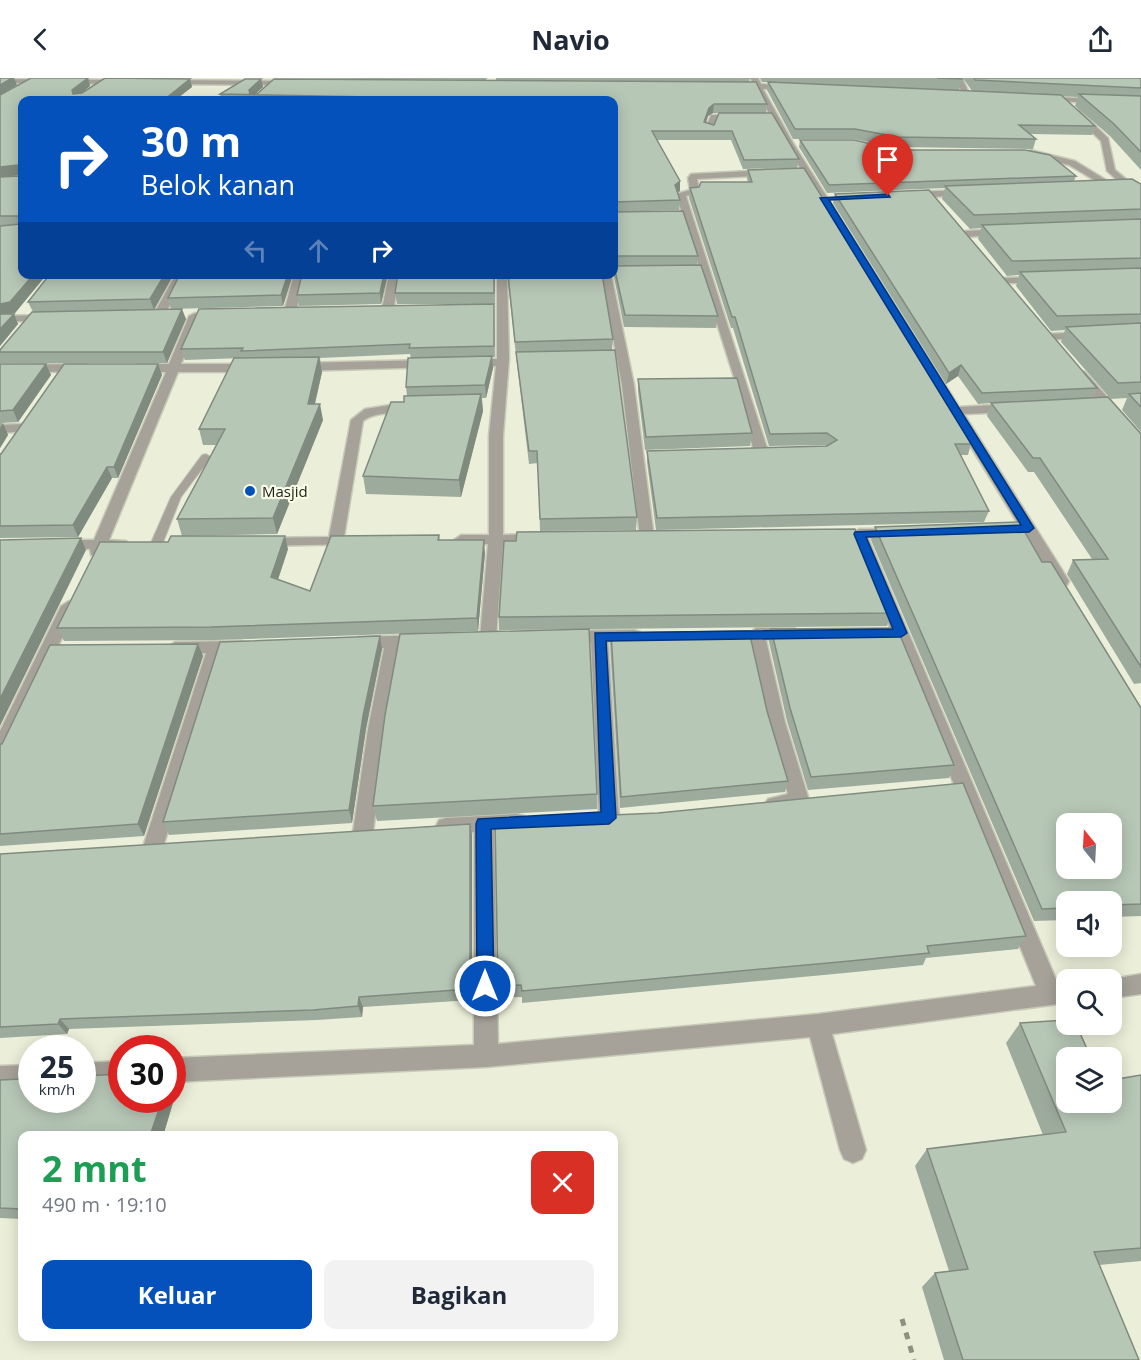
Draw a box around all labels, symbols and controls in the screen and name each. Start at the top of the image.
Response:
text: Navio [531,21,610,58]
icon: back [24,23,57,56]
icon: share [1084,23,1117,56]
text: 30 m [141,112,241,169]
icon: right [42,120,120,198]
pin [862,134,913,196]
icon: arrive [871,143,904,176]
text: Belok kanan [141,166,295,203]
icon: left [239,234,272,267]
icon: ahead [302,234,335,267]
icon: right [365,234,398,267]
place label: Masjid [262,481,308,501]
marker: Masjid [243,484,257,498]
north arrow [1056,813,1122,879]
map controls [1056,813,1122,1113]
button: sound [1056,891,1122,957]
position arrow [453,954,517,1018]
button: search [1056,969,1122,1035]
speed limit sign: 30 [108,1035,186,1113]
text: 25 [40,1046,74,1087]
button: layers [1056,1047,1122,1113]
text: km/h [39,1079,75,1099]
text: 2 mnt [42,1144,147,1193]
button: close [531,1151,594,1214]
text: 490 m · 19:10 [42,1191,167,1218]
button: Keluar [42,1260,312,1329]
button: Bagikan [324,1260,594,1329]

